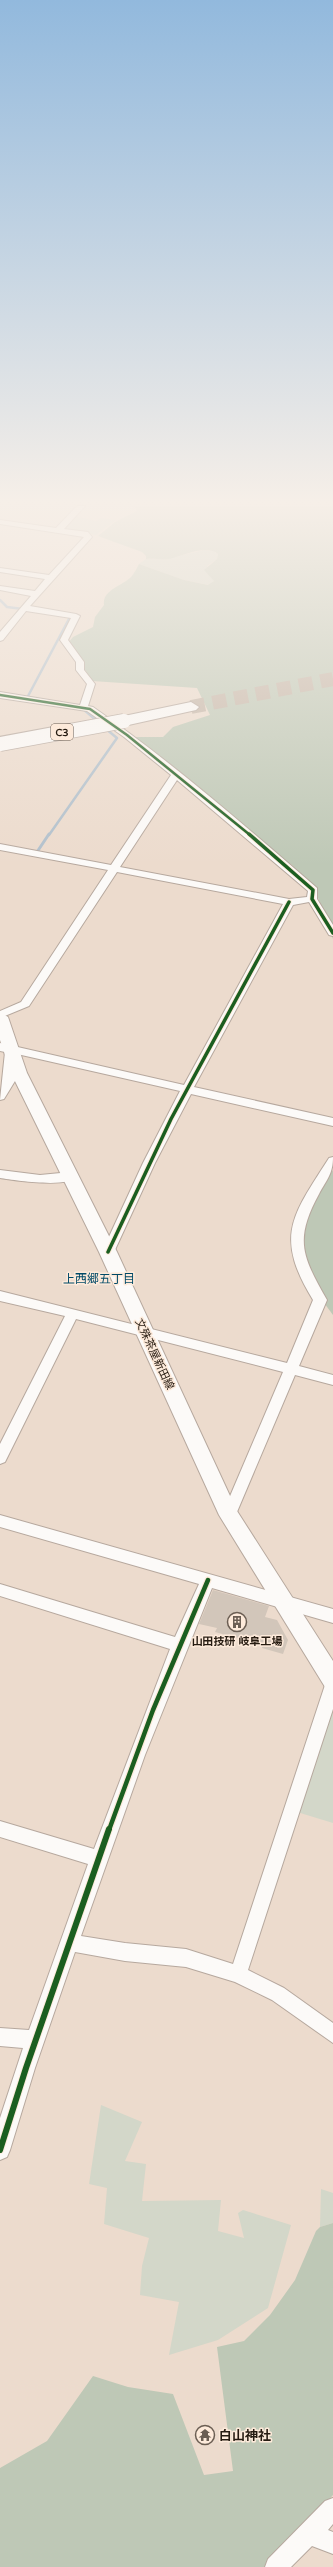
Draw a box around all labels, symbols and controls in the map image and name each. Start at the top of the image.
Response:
road number: C3 [51,724,73,740]
district label: 上西郷五丁目 [63,1272,135,1286]
street label: 文殊茶屋新田線 [132,1317,177,1392]
building icon: 山田技研 岐阜工場 [226,1611,248,1633]
place label: 山田技研 岐阜工場 [192,1635,282,1648]
temple icon: 白山神社 [194,2424,216,2446]
place label: 白山神社 [219,2428,271,2444]

